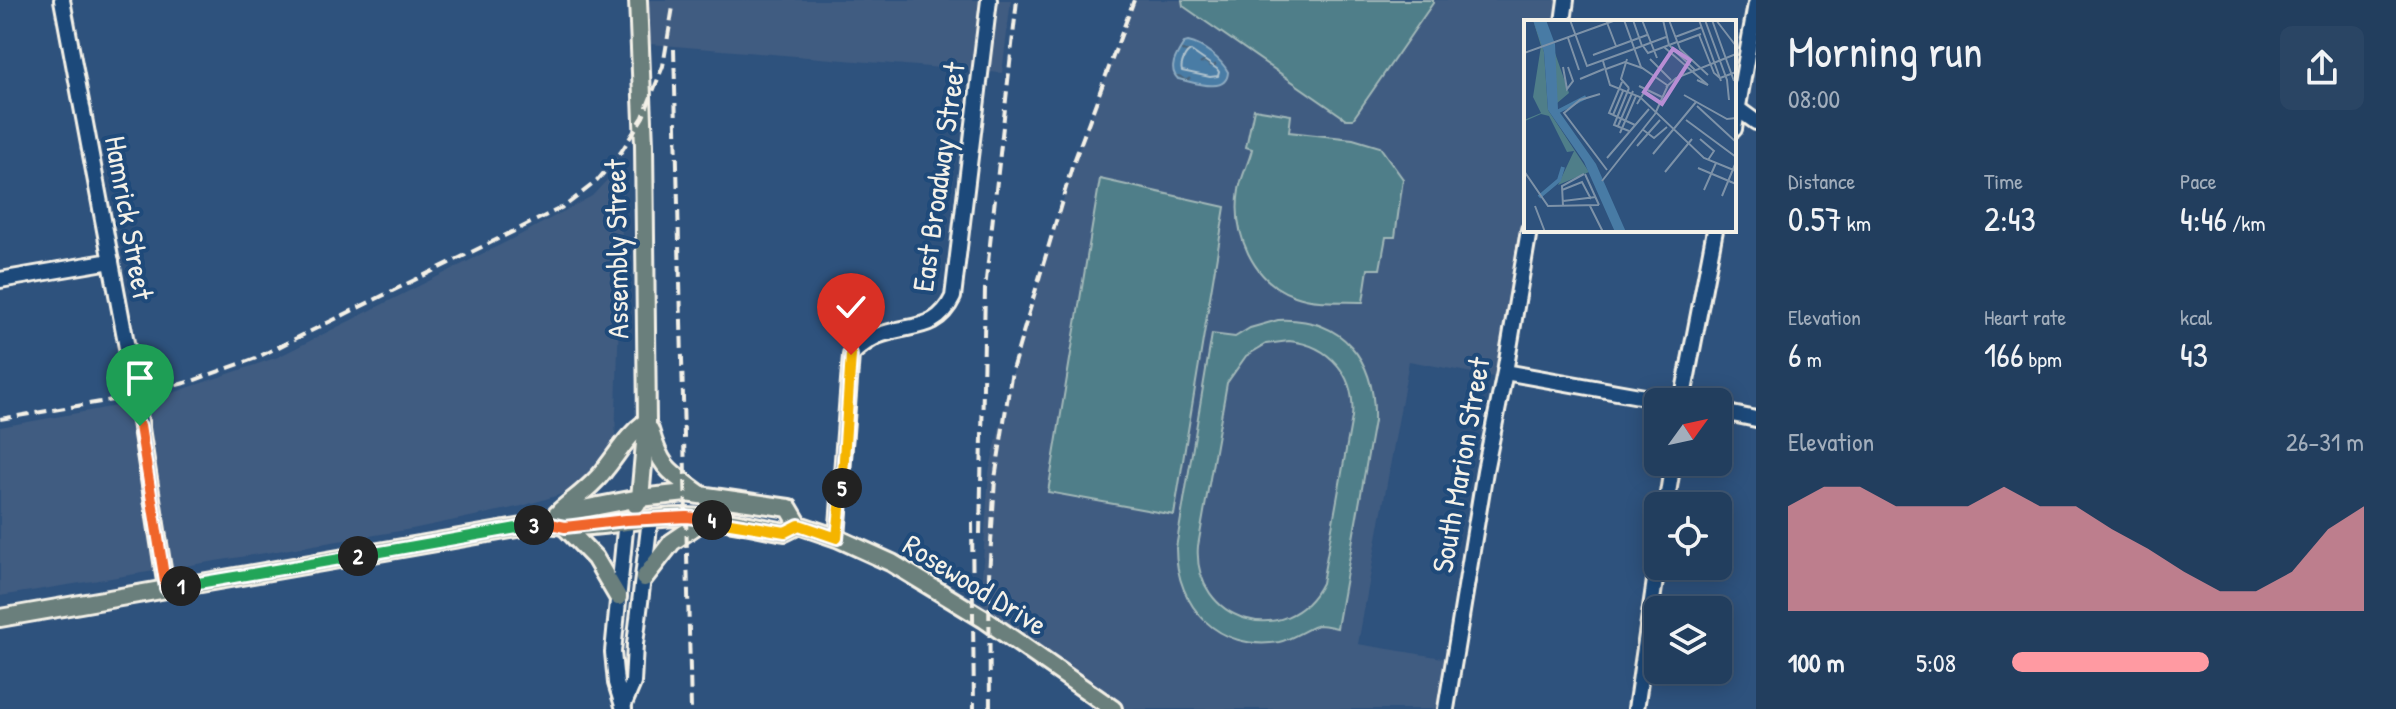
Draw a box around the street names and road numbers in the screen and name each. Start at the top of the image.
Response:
street label: East Broadway Street [902,59,974,294]
street label: Hamrick Street [96,133,164,303]
street label: Assembly Street [594,158,638,339]
street label: South Marion Street [1421,353,1499,576]
street label: Rosewood Drive [896,524,1055,644]

